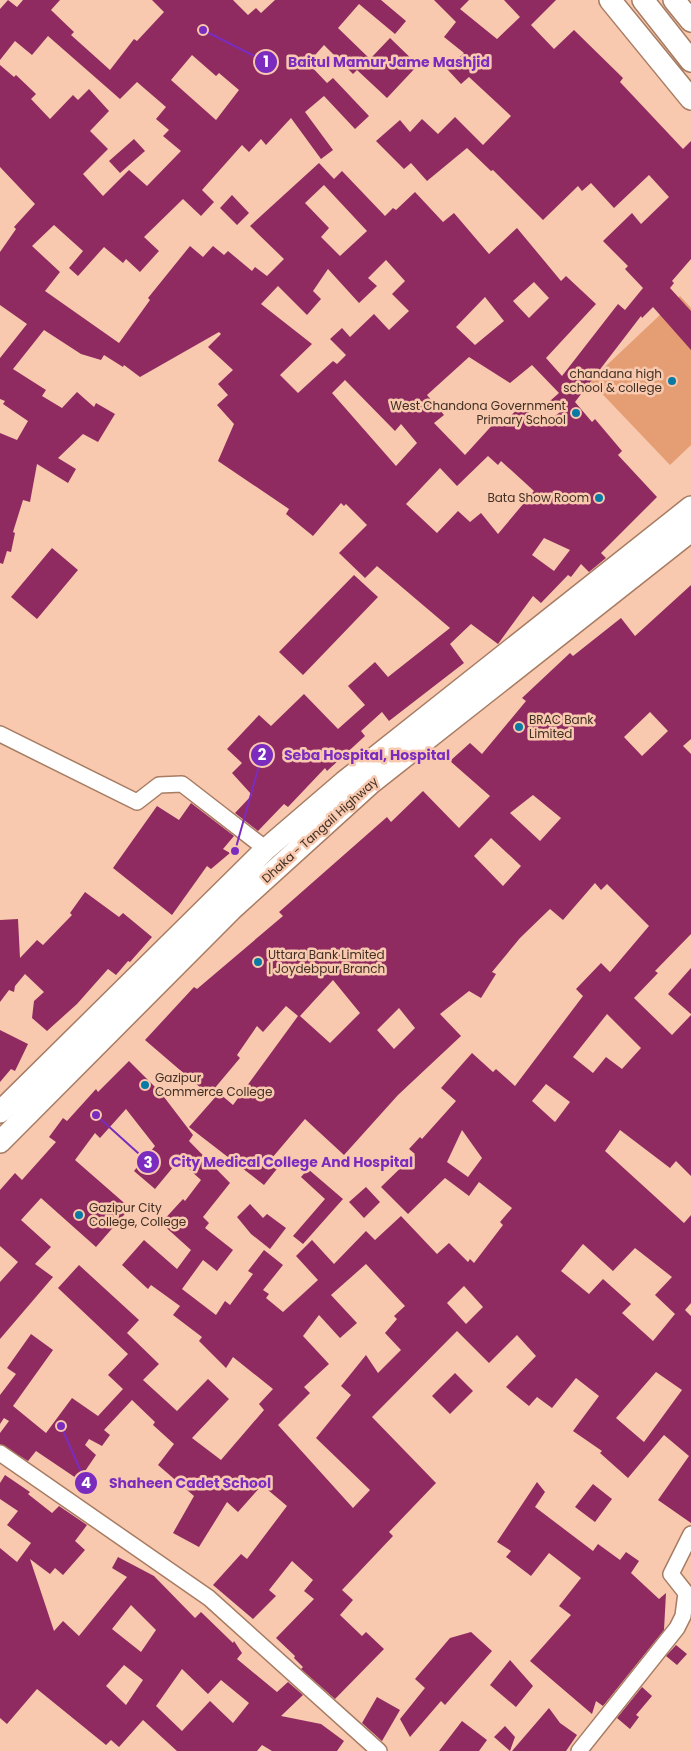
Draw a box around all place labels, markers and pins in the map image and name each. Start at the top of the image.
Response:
callout: Baitul Mamur Jame Mashjid [253,47,500,76]
place label: chandana high school & college [563,365,662,396]
marker: chandana high school & college [666,375,678,387]
place label: West Chandona Government Primary School [390,397,566,428]
marker: West Chandona Government Primary School [570,407,582,419]
place label: Bata Show Room [487,489,589,506]
marker: Bata Show Room [593,492,605,504]
place label: BRAC Bank Limited [529,711,594,742]
marker: BRAC Bank Limited [513,721,525,733]
callout: Seba Hospital, Hospital [249,741,460,770]
place label: Uttara Bank Limited | Joydebpur Branch [268,946,385,977]
marker: Uttara Bank Limited | Joydebpur Branch [252,956,264,968]
place label: Gazipur Commerce College [155,1069,272,1100]
marker: Gazipur Commerce College [139,1079,151,1091]
callout: City Medical College And Hospital [135,1148,423,1177]
place label: Gazipur City College, College [89,1199,186,1230]
marker: Gazipur City College, College [73,1209,85,1221]
callout: Shaheen Cadet School [74,1468,281,1497]

